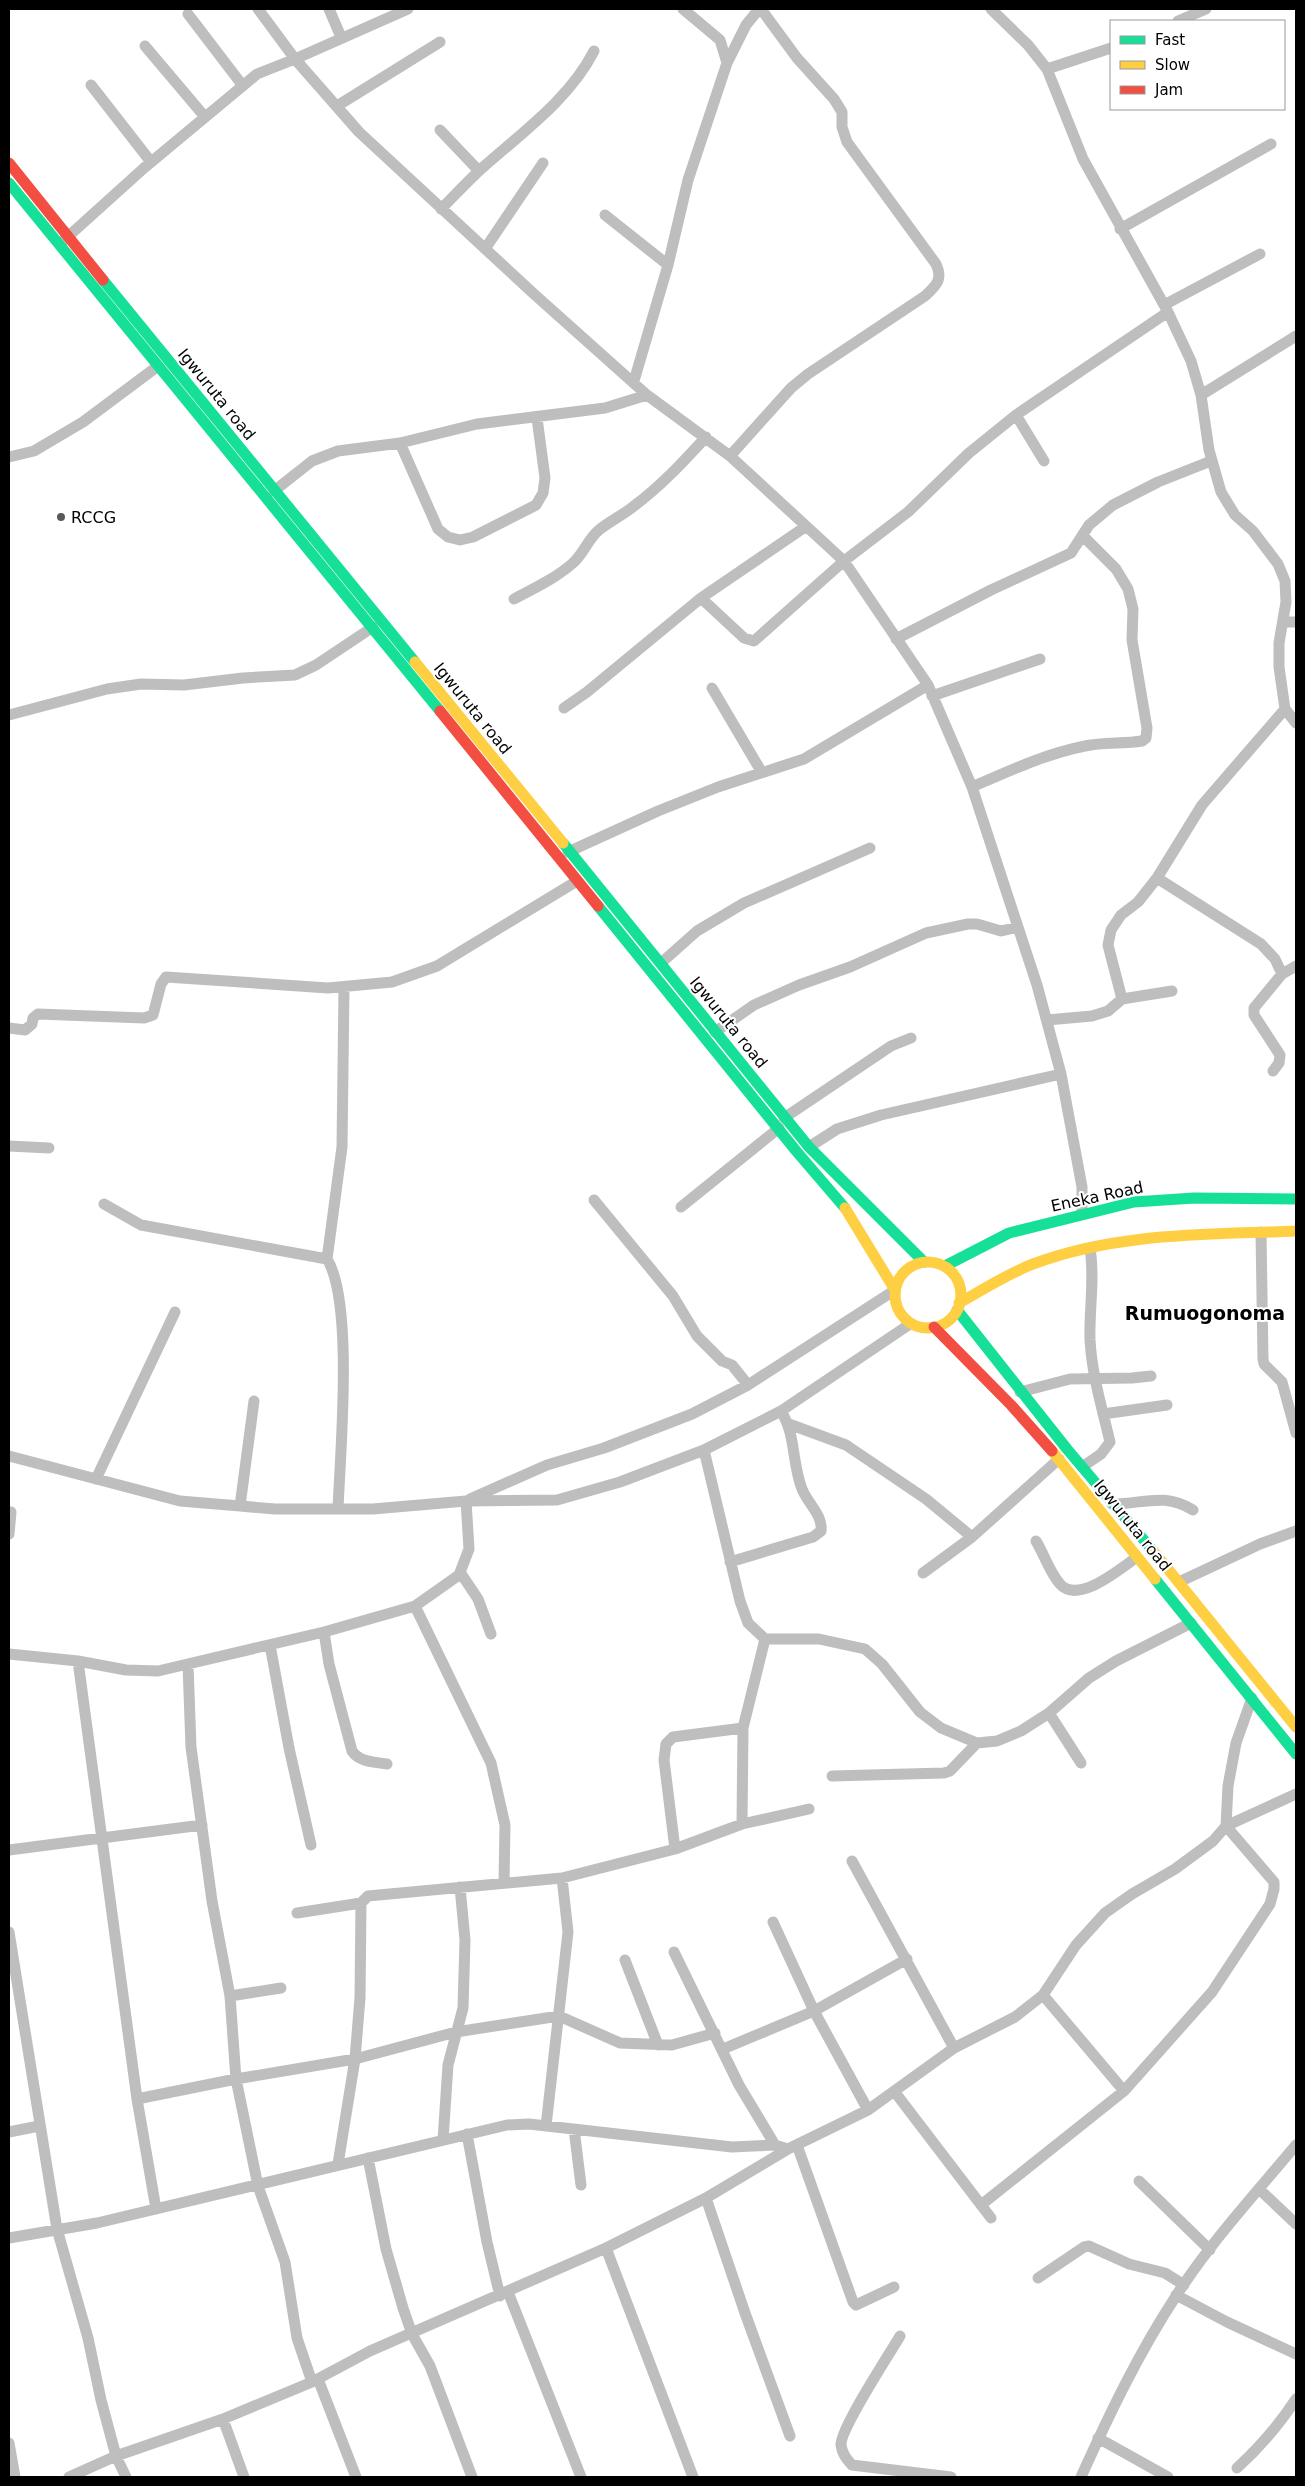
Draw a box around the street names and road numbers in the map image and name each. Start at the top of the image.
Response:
street label: Igwuruta road [174,345,259,444]
street label: Igwuruta road [430,659,515,758]
street label: Igwuruta road [686,973,771,1072]
street label: Eneka Road [1049,1177,1145,1216]
street label: Igwuruta road [1090,1476,1175,1575]

